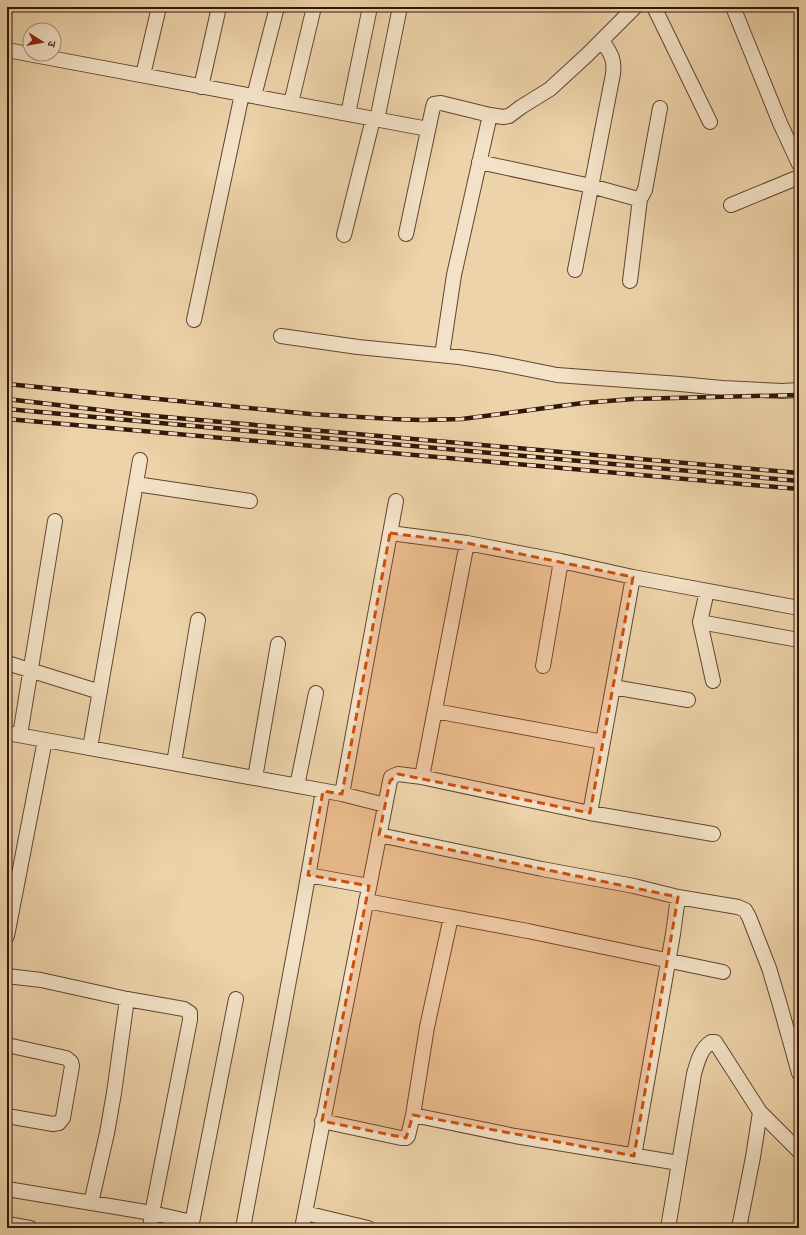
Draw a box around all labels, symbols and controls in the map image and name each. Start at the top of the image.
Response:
north arrow [22,22,62,62]
text: उ [44,39,58,49]

